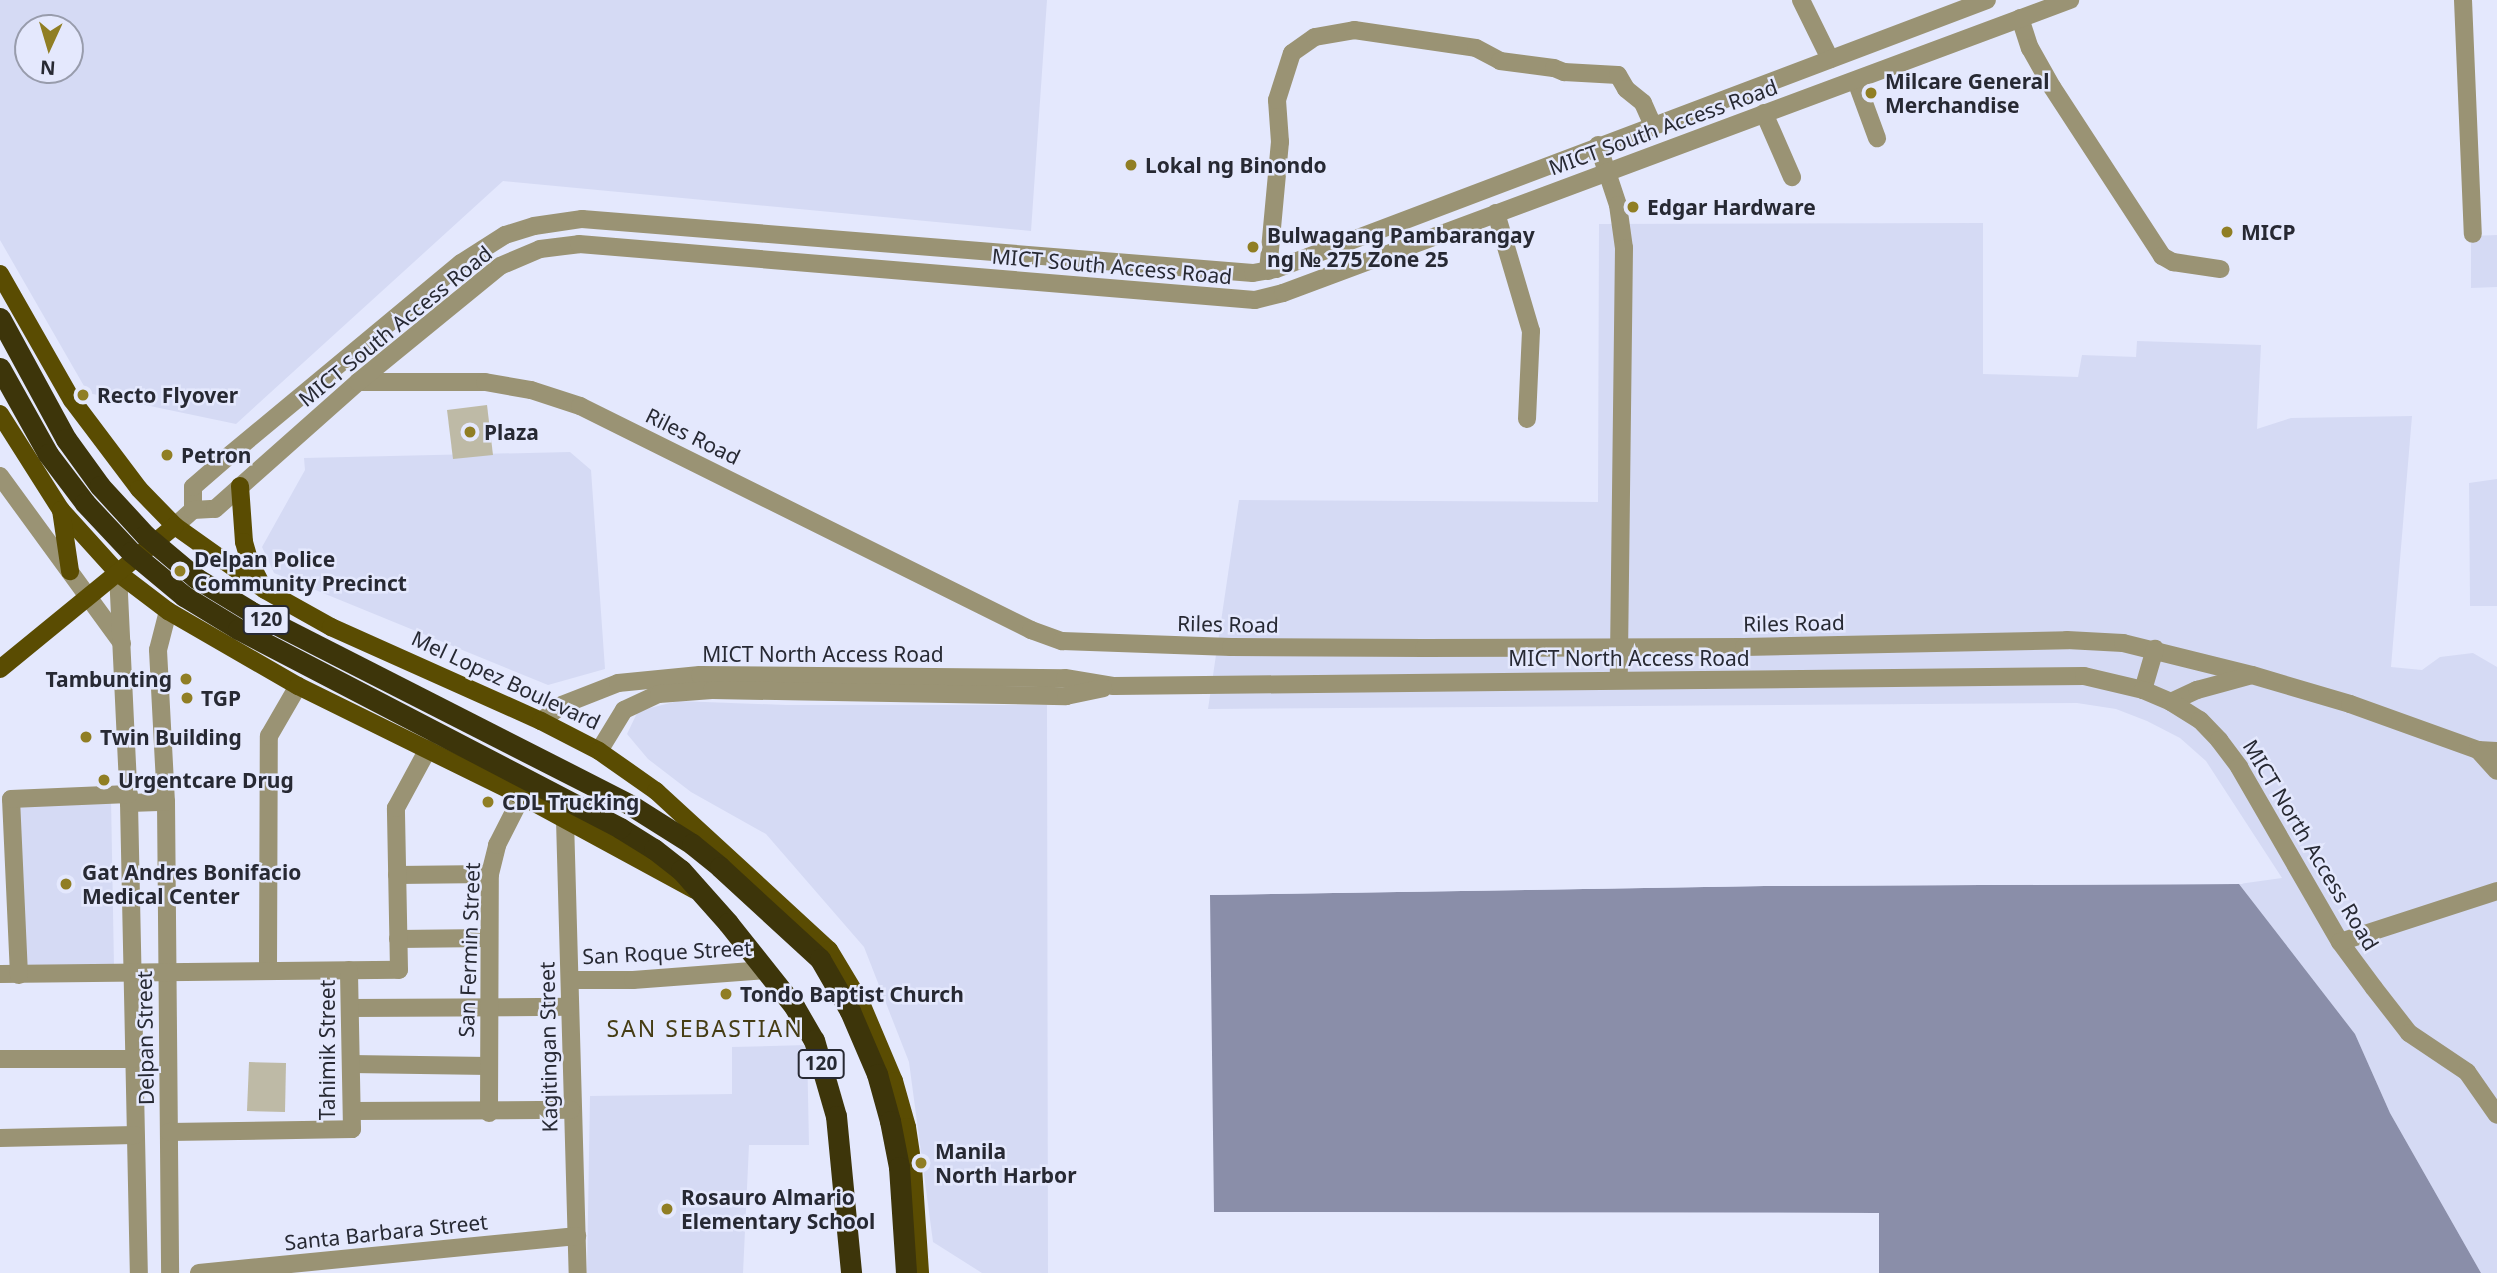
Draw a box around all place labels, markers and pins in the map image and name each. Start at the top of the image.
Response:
place label: Milcare General Merchandise [1885,68,2049,118]
marker: Milcare General Merchandise [1863,85,1879,101]
place label: Lokal ng Binondo [1145,152,1327,178]
marker: Lokal ng Binondo [1123,157,1139,173]
place label: Edgar Hardware [1647,194,1816,220]
marker: Edgar Hardware [1625,199,1641,215]
place label: MICP [2241,219,2295,245]
place label: Bulwagang Pambarangay ng № 275 Zone 25 [1267,222,1535,272]
marker: MICP [2219,224,2235,240]
marker: Bulwagang Pambarangay ng № 275 Zone 25 [1245,239,1261,255]
place label: Recto Flyover [97,382,238,408]
marker: Recto Flyover [75,387,91,403]
place label: Plaza [484,419,539,445]
marker: Plaza [462,424,478,440]
place label: Petron [181,442,251,468]
marker: Petron [159,447,175,463]
place label: Delpan Police Community Precinct [194,546,407,596]
marker: Delpan Police Community Precinct [172,563,188,579]
place label: Tambunting [46,666,172,692]
marker: Tambunting [178,671,194,687]
place label: TGP [201,685,241,711]
marker: TGP [179,690,195,706]
place label: Twin Building [100,724,242,750]
marker: Twin Building [78,729,94,745]
place label: Urgentcare Drug [118,767,294,793]
marker: Urgentcare Drug [96,772,112,788]
place label: CDL Trucking [502,789,639,815]
marker: CDL Trucking [480,794,496,810]
place label: Gat Andres Bonifacio Medical Center [82,859,301,909]
marker: Gat Andres Bonifacio Medical Center [56,874,76,894]
place label: Tondo Baptist Church [740,981,964,1007]
marker: Tondo Baptist Church [718,986,734,1002]
place label: Manila North Harbor [935,1138,1077,1188]
marker: Manila North Harbor [913,1155,929,1171]
place label: Rosauro Almario Elementary School [681,1184,875,1234]
marker: Rosauro Almario Elementary School [659,1201,675,1217]

